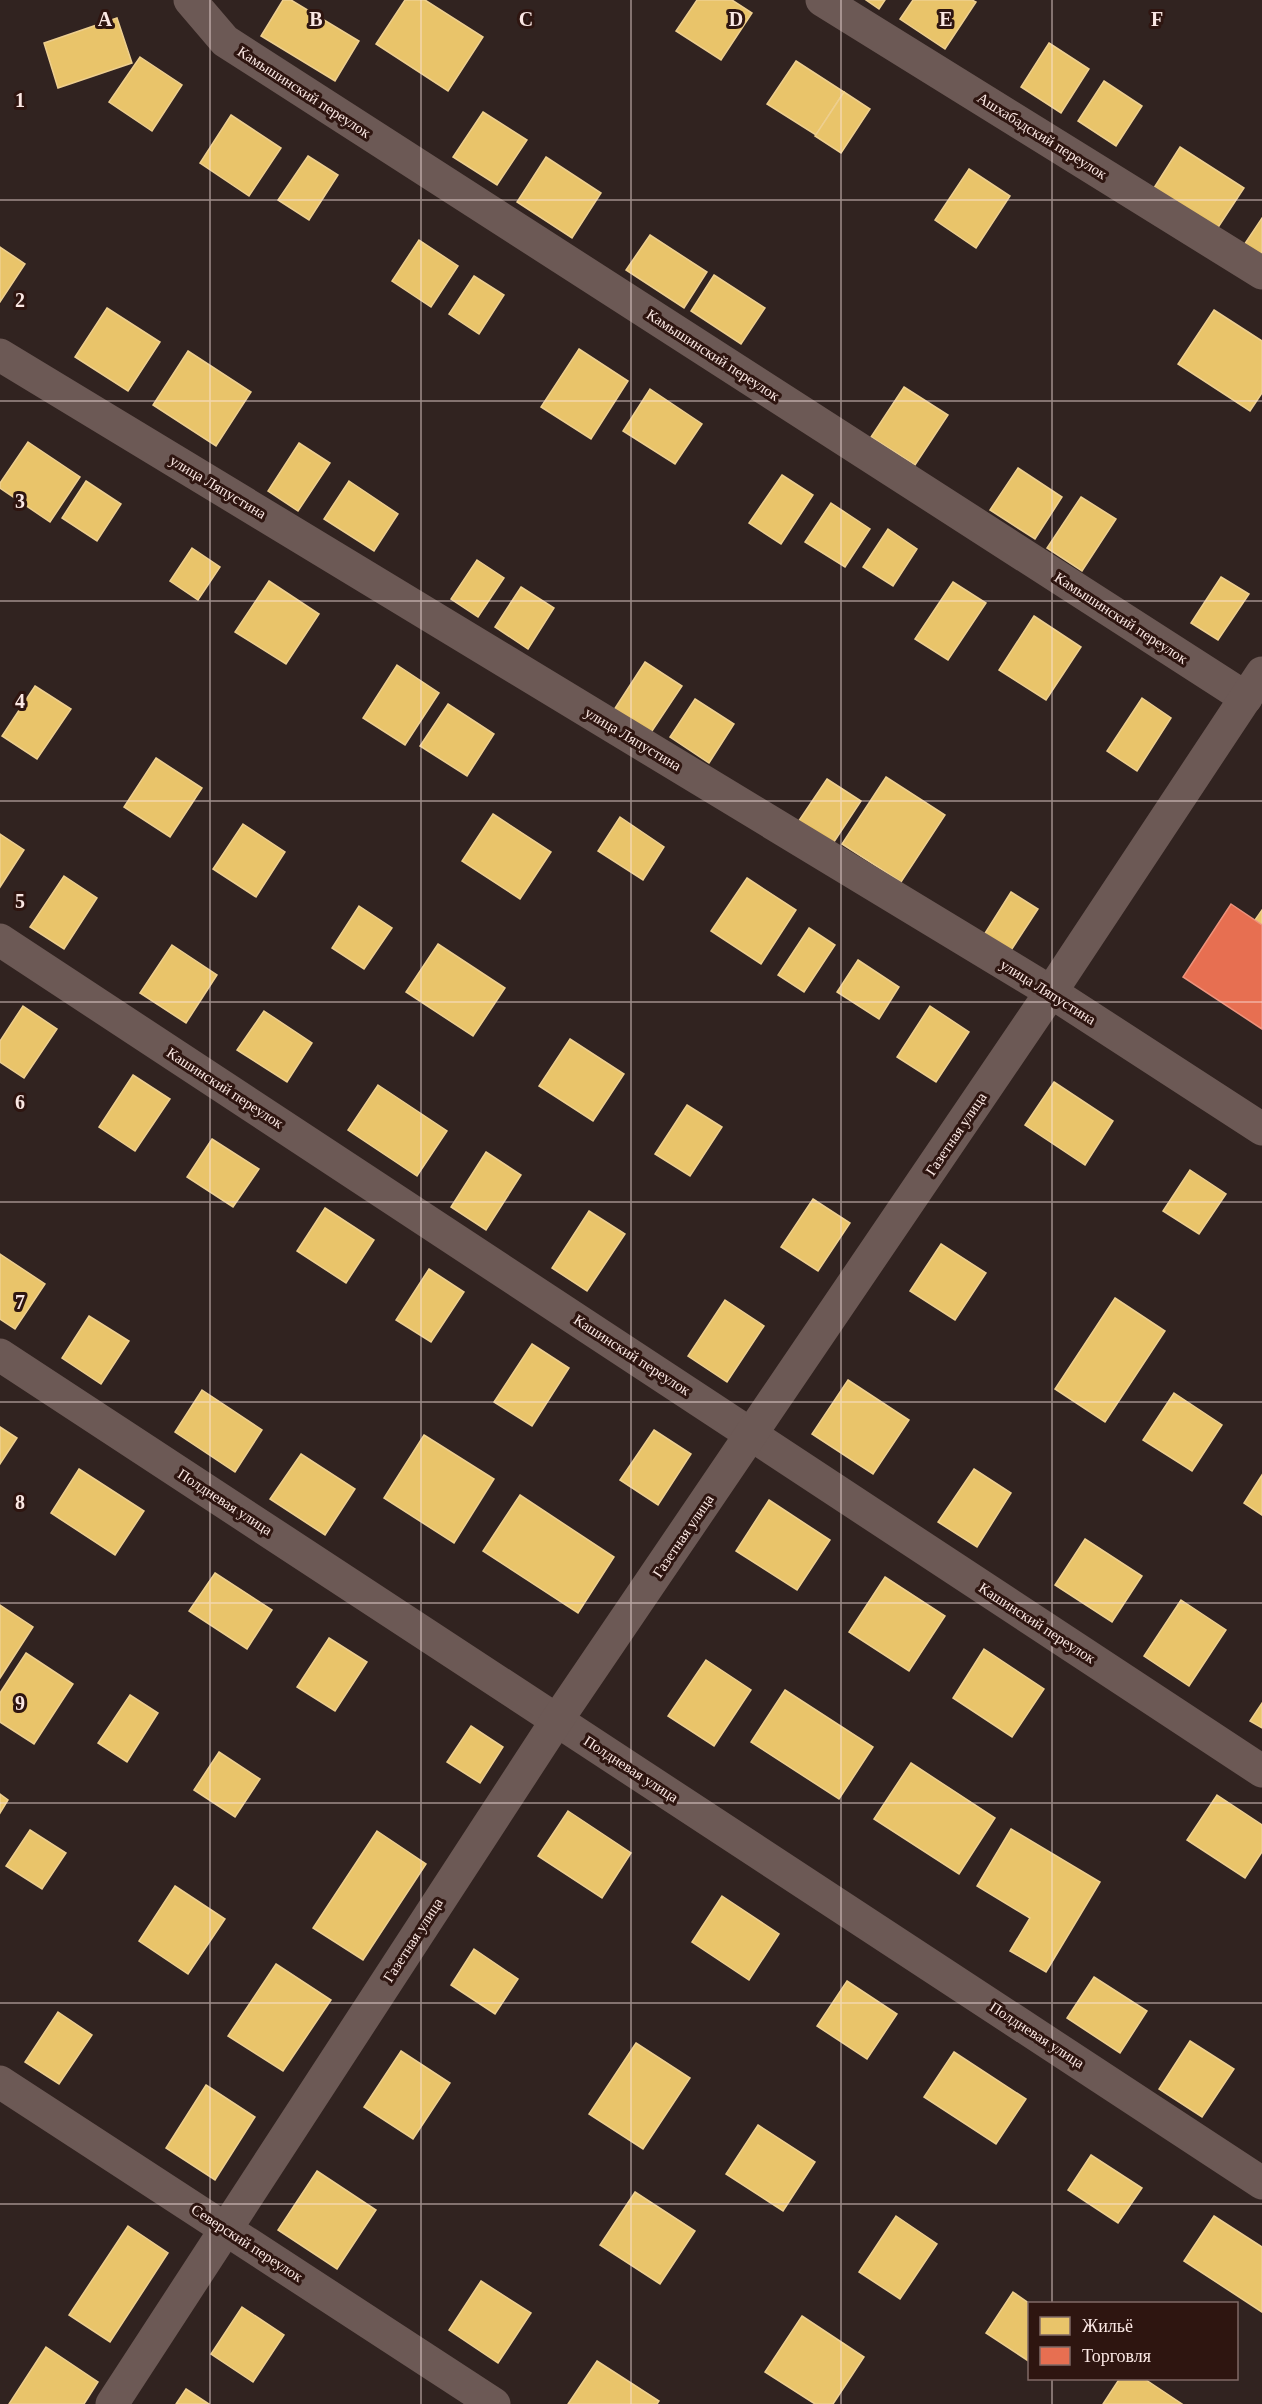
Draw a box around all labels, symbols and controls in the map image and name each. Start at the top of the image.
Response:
text: A [98,8,113,30]
text: B [309,8,323,30]
text: C [519,8,533,30]
text: D [729,8,743,30]
text: E [939,8,953,30]
text: F [1151,8,1163,30]
street label: Камышинский переулок [235,43,374,141]
text: 1 [15,89,25,111]
street label: Ашхабадский переулок [974,90,1110,183]
text: 2 [15,289,25,311]
street label: Камышинский переулок [644,306,783,404]
street label: улица Ляпустина [167,452,269,522]
text: 3 [15,490,25,512]
street label: Камышинский переулок [1052,569,1191,667]
text: 4 [15,690,25,712]
street label: улица Ляпустина [582,704,684,774]
text: 5 [15,890,25,912]
street label: улица Ляпустина [997,956,1099,1028]
street label: Кашинский переулок [164,1044,287,1132]
street label: Газетная улица [922,1089,990,1178]
text: 6 [15,1091,25,1113]
text: 7 [15,1291,25,1313]
street label: Кашинский переулок [571,1311,694,1399]
street label: Полдневая улица [175,1466,275,1539]
text: 8 [15,1491,25,1513]
street label: Газетная улица [649,1491,717,1580]
street label: Кашинский переулок [976,1579,1099,1667]
text: 9 [15,1692,25,1714]
street label: Полдневая улица [581,1733,681,1806]
street label: Газетная улица [380,1895,446,1985]
street label: Полдневая улица [987,1999,1087,2072]
street label: Северский переулок [188,2201,306,2285]
legend [1028,2302,1238,2380]
text: Жильё [1082,2316,1133,2336]
text: Торговля [1082,2346,1151,2366]

